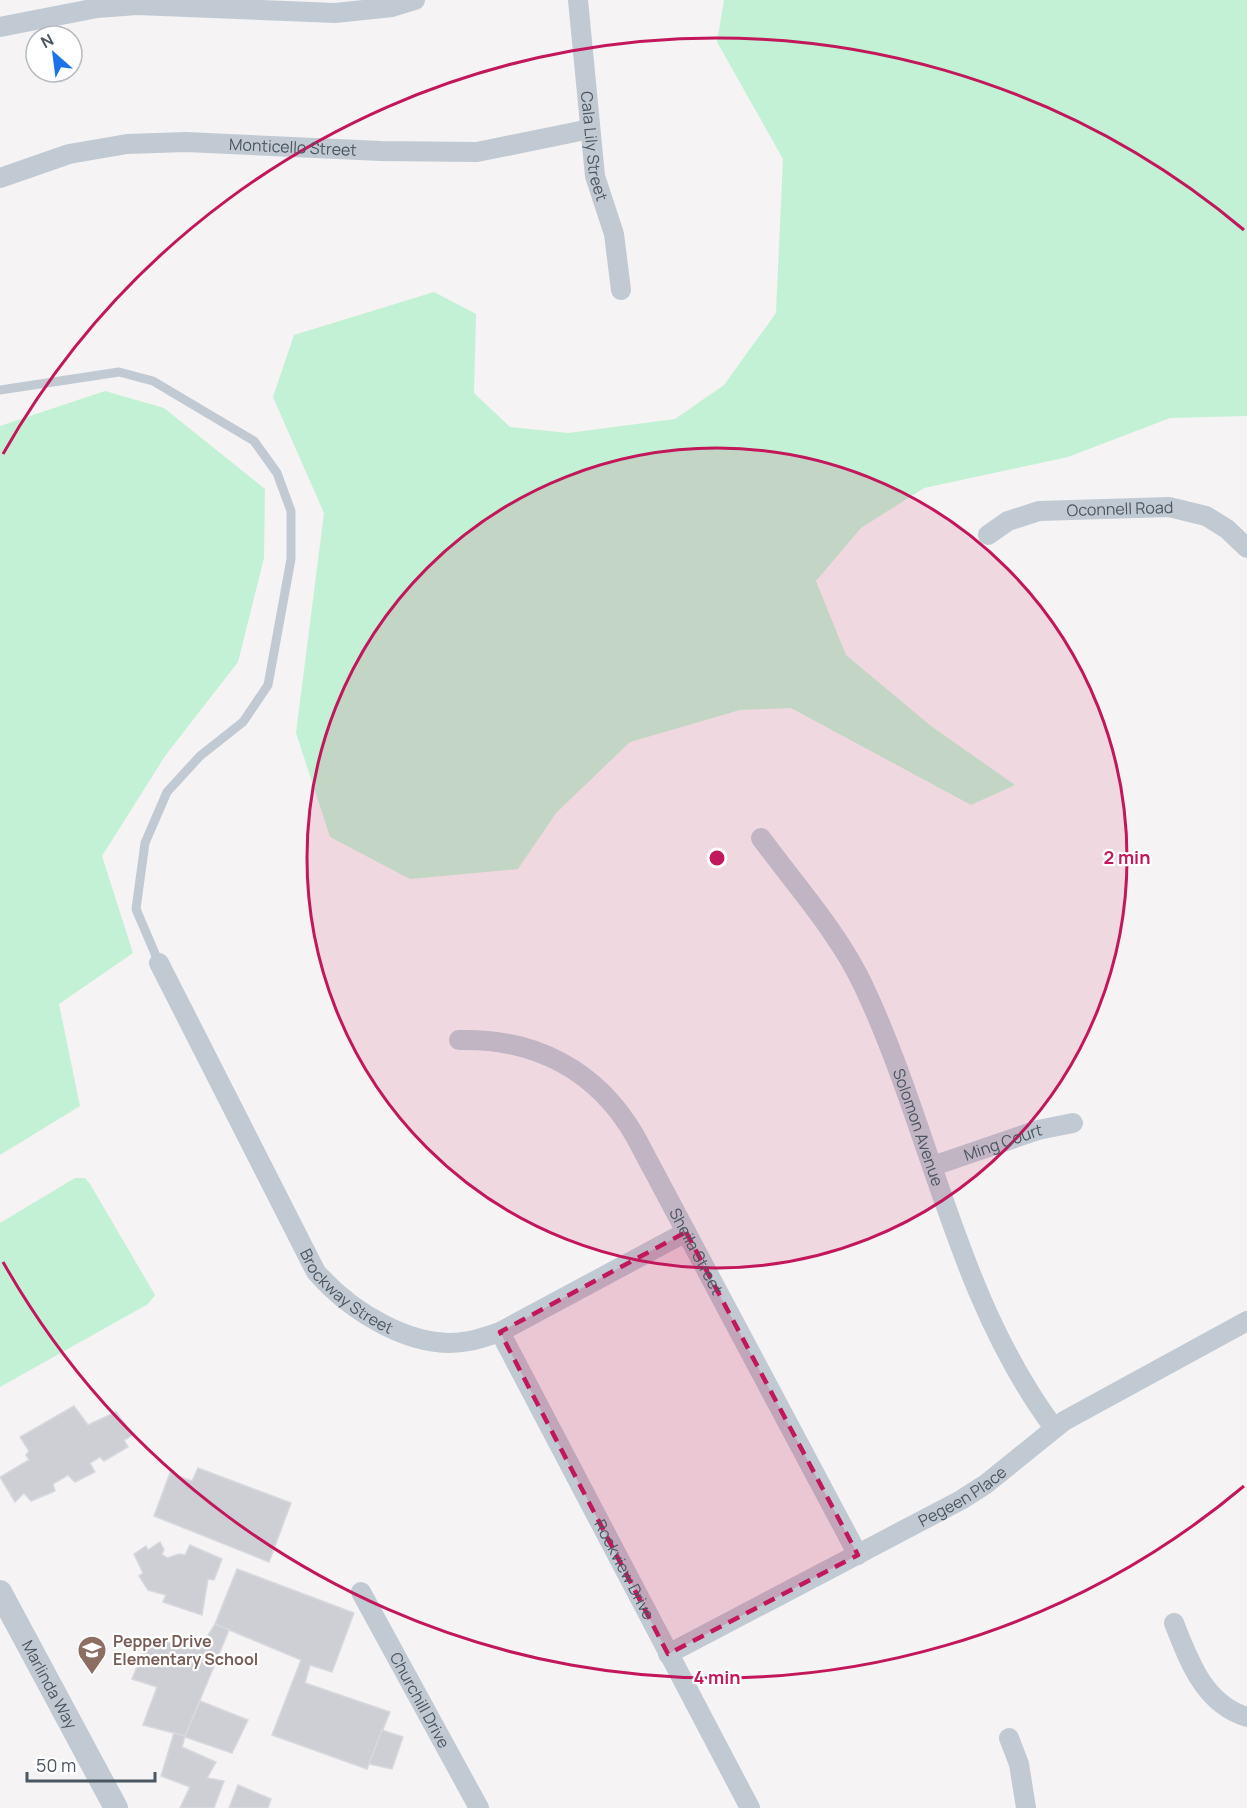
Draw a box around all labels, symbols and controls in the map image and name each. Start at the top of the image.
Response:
north arrow [24,24,84,84]
text: N [37,28,57,53]
street label: Cala Lily Street [576,90,613,204]
street label: Monticello Street [229,133,357,161]
street label: Oconnell Road [1066,496,1174,521]
text: 2 min [1104,845,1150,869]
centre of rings [707,848,727,868]
street label: Solomon Avenue [888,1065,949,1189]
street label: Ming Court [961,1118,1044,1166]
street label: Sheila Street [664,1204,728,1299]
street label: Brockway Street [295,1245,397,1339]
street label: Pegeen Place [914,1461,1011,1532]
street label: Rockview Drive [589,1515,660,1623]
place label: Pepper Drive Elementary School [113,1630,258,1670]
school or university icon: Pepper Drive Elementary School [76,1634,108,1676]
street label: Marlinda Way [17,1636,83,1733]
street label: Churchill Drive [385,1648,455,1752]
text: 4 min [693,1665,741,1689]
scale bar [27,1745,154,1783]
text: 50 m [36,1753,76,1777]

